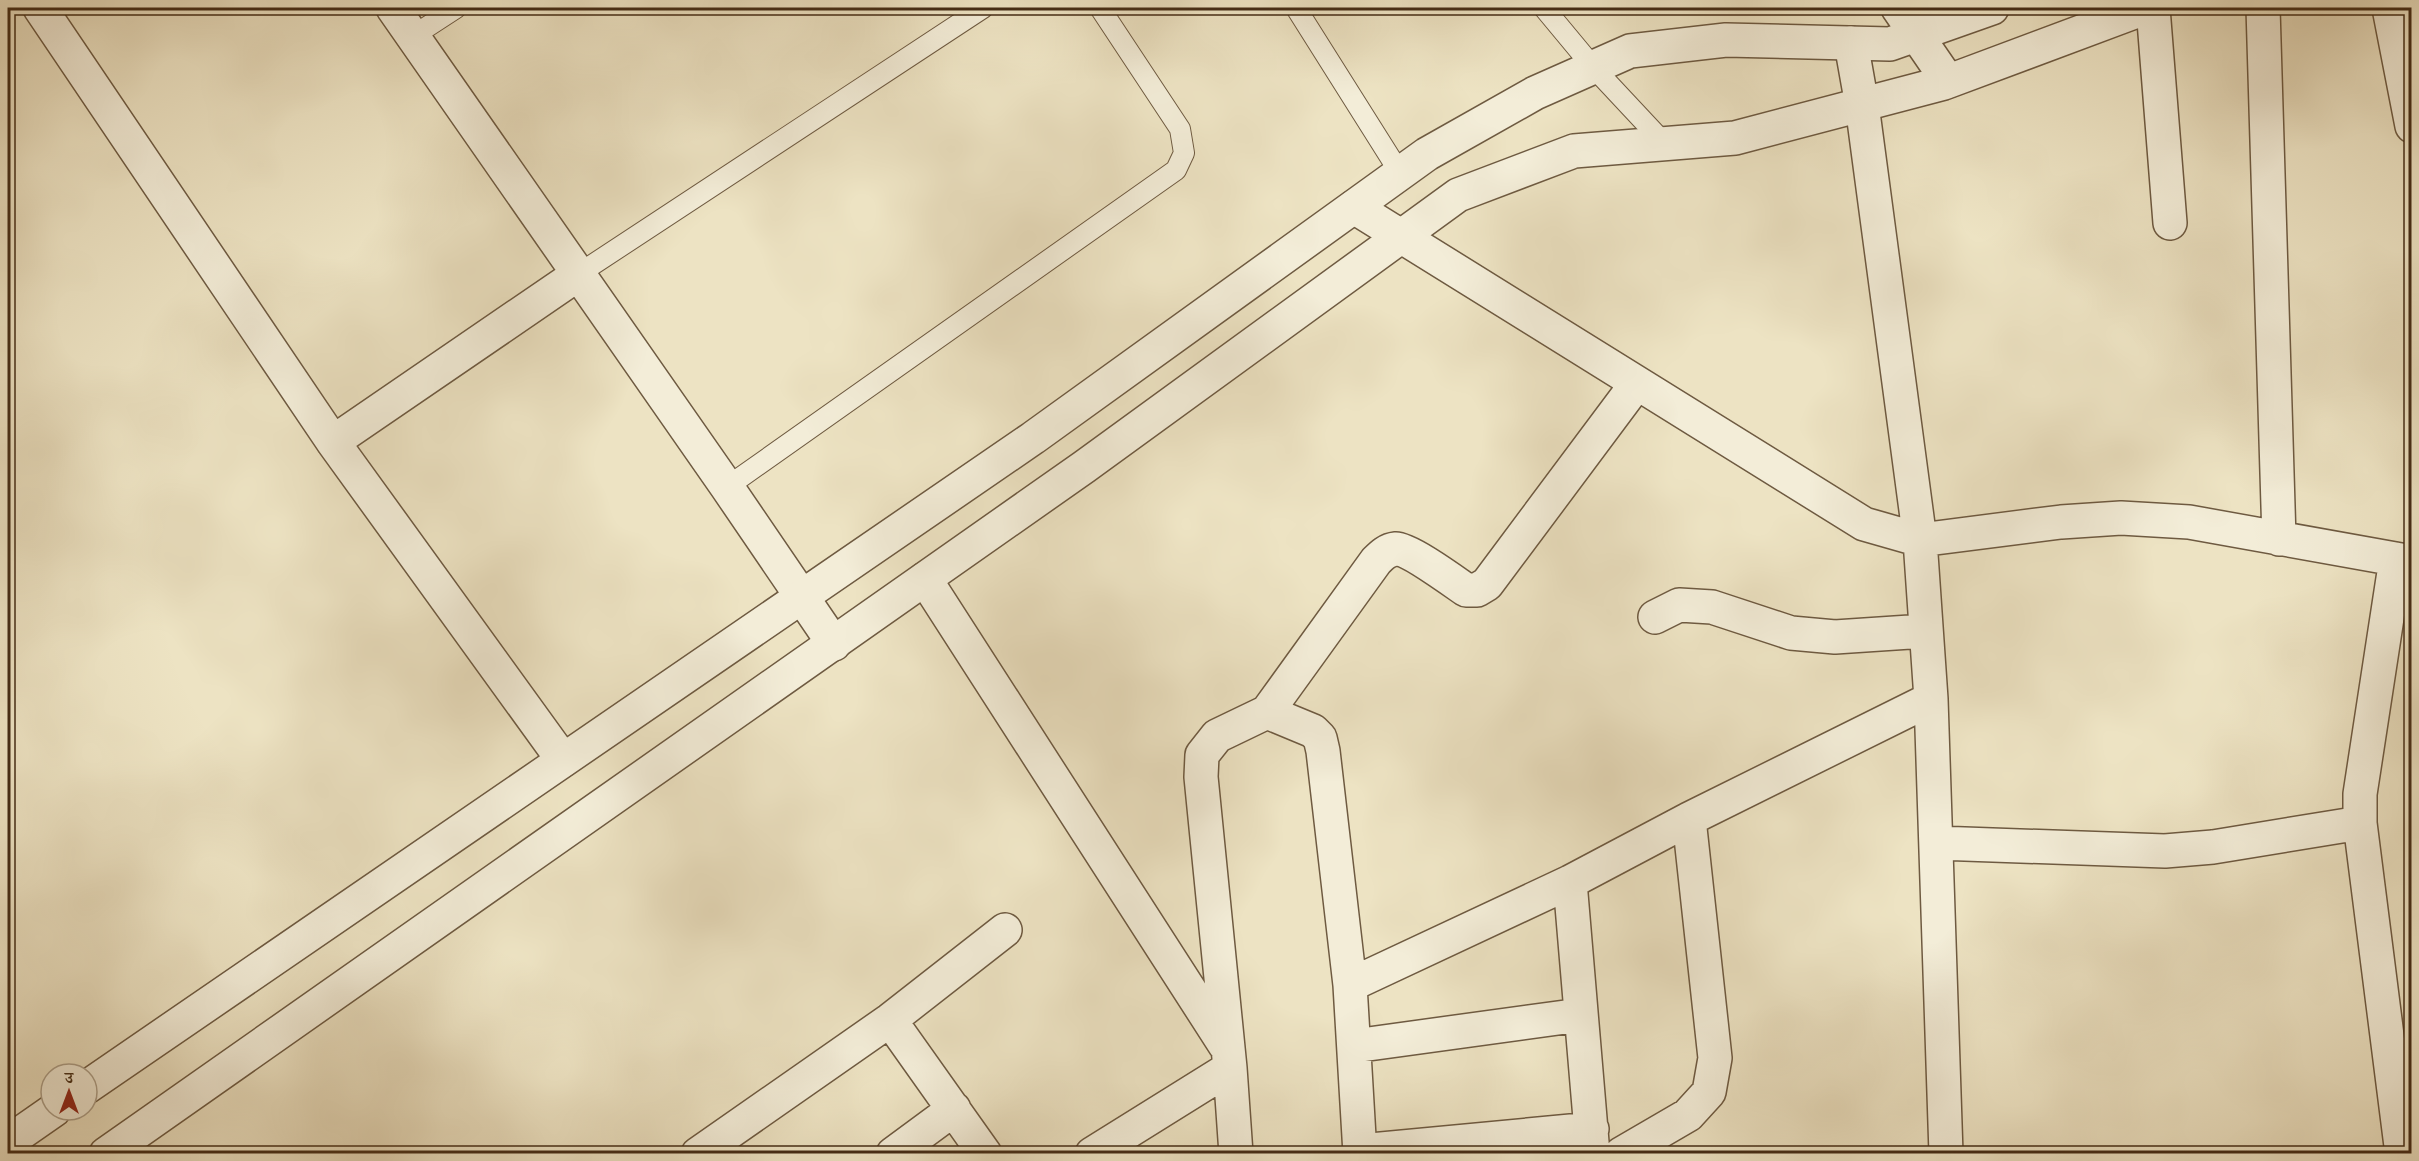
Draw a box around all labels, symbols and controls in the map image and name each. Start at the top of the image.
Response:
north arrow [39,1062,99,1122]
text: उ [64,1068,75,1088]

